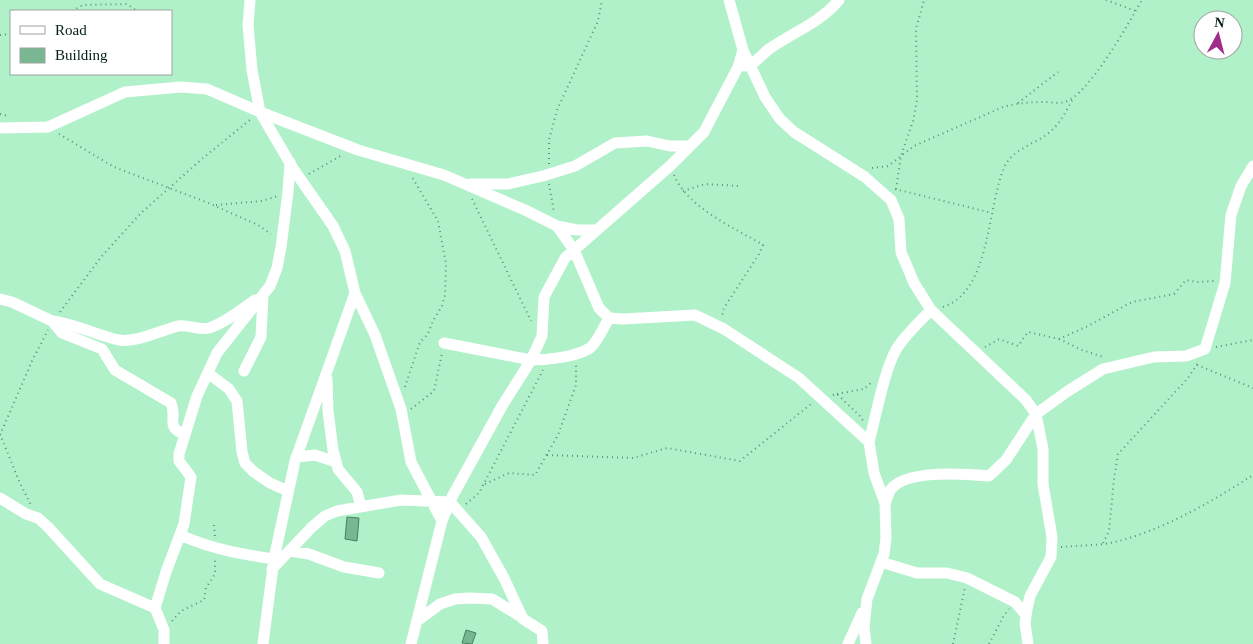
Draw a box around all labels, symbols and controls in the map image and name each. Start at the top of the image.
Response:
legend [10,10,172,75]
north arrow [1193,10,1243,60]
text: N [1214,15,1225,31]
text: Road [55,22,87,38]
text: Building [55,47,108,63]

